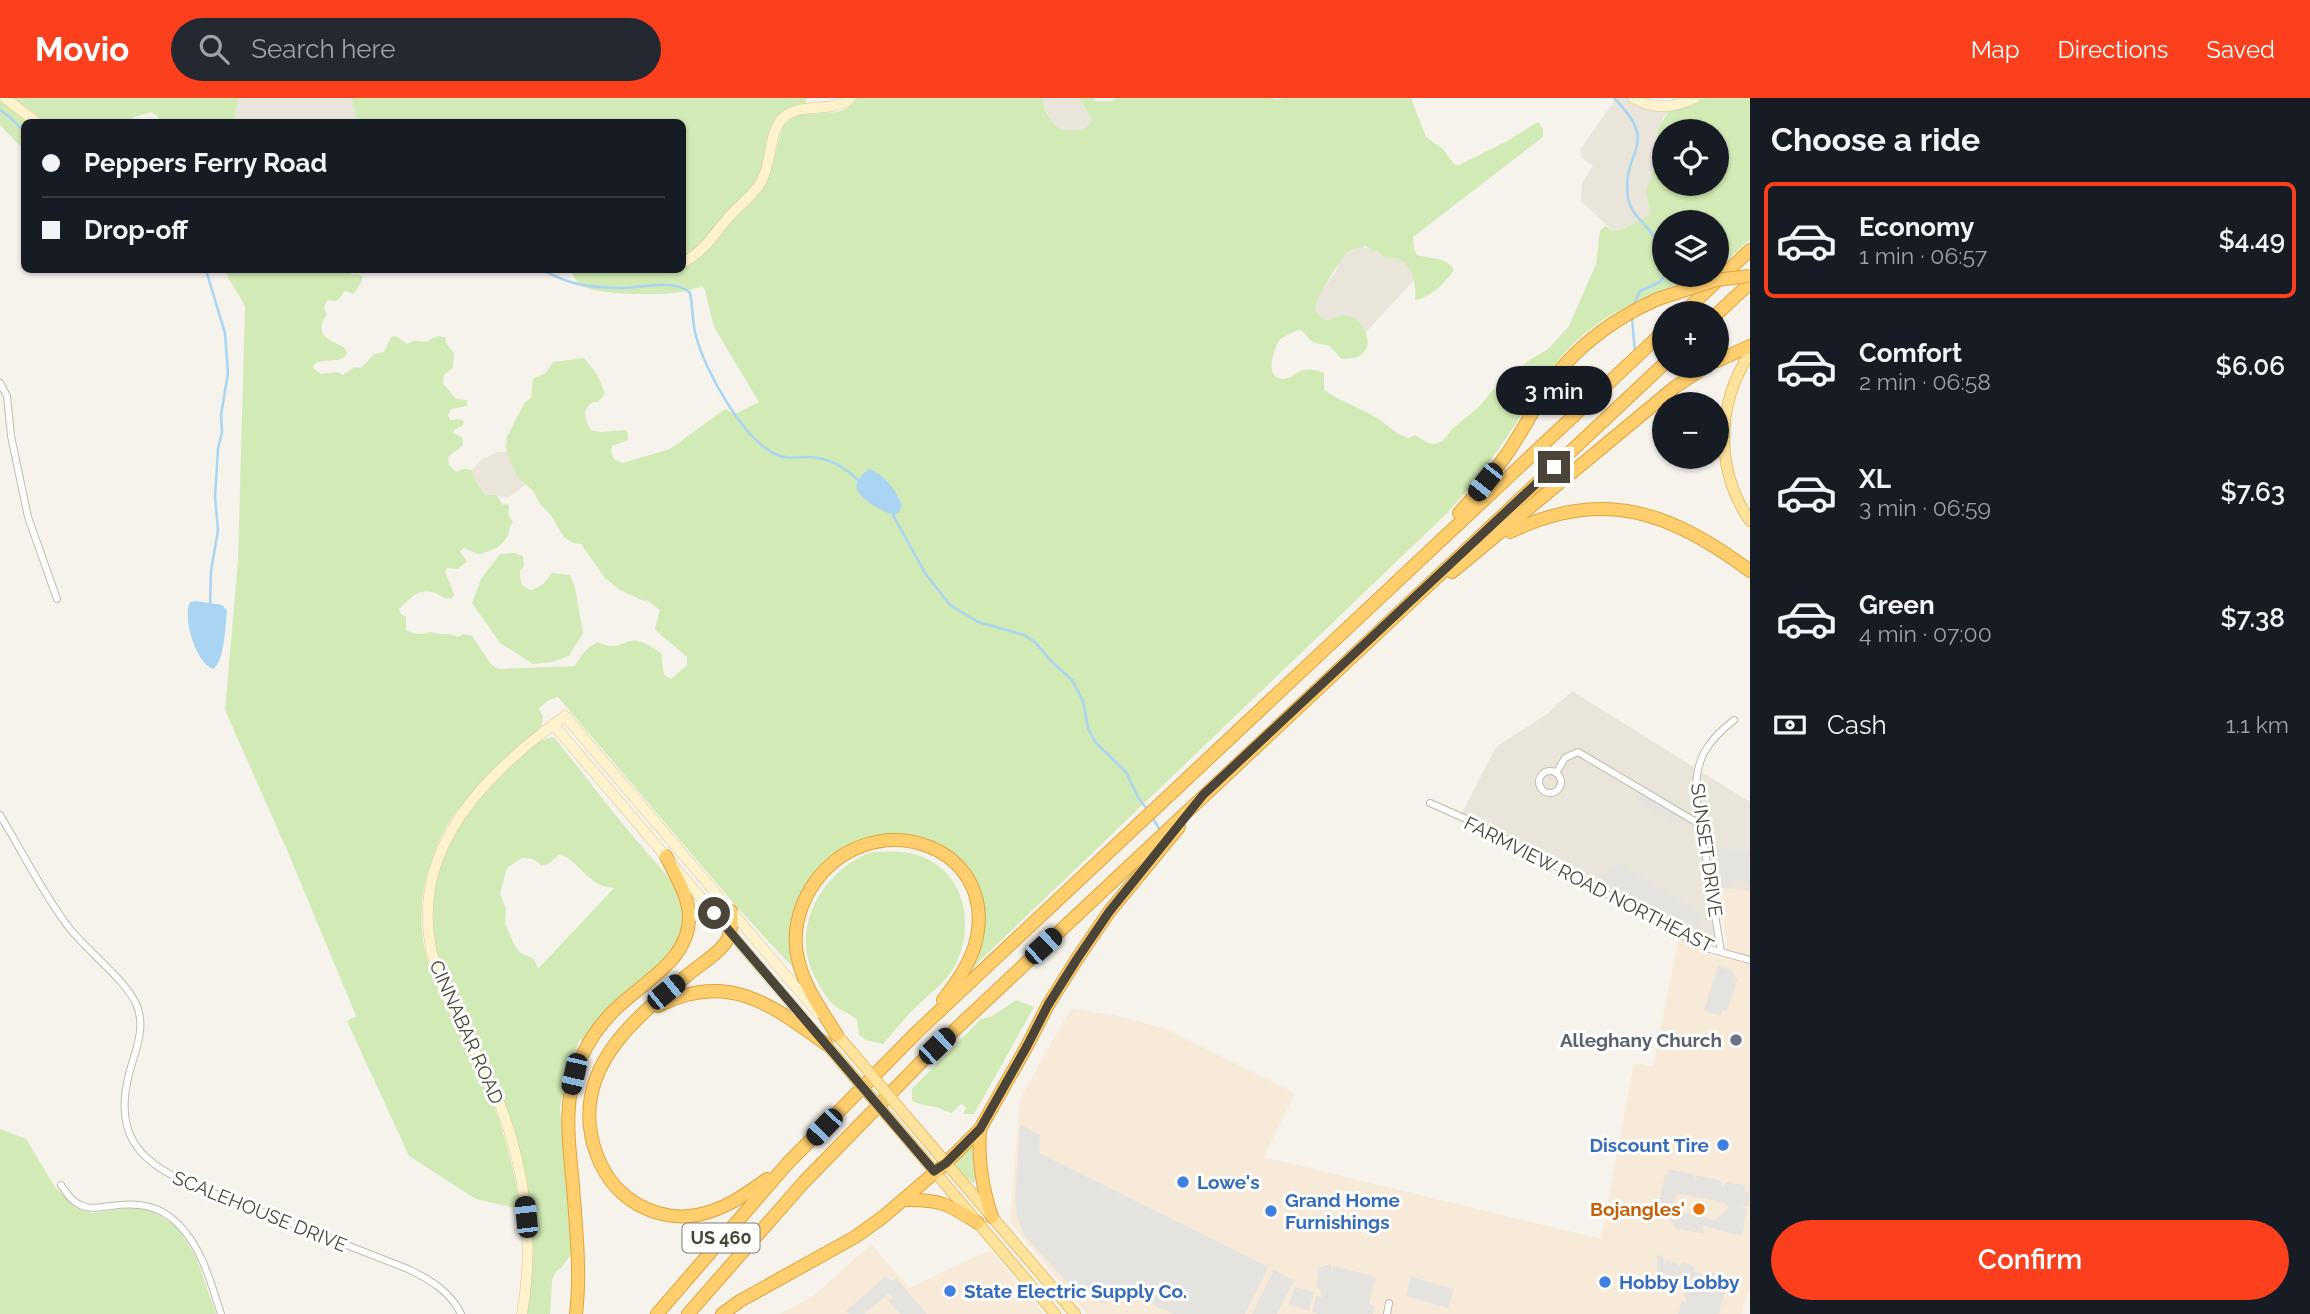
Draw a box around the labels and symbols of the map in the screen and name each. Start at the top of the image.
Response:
callout: 3 min [1496,366,1612,414]
route end [1538,451,1570,483]
car [1464,459,1507,505]
street label: SUNSET DRIVE [1687,782,1727,918]
street label: FARMVIEW ROAD NORTHEAST [1461,811,1718,957]
route start [698,897,730,929]
car [1021,924,1066,968]
street label: CINNABAR ROAD [425,957,509,1107]
car [644,971,689,1013]
car [915,1024,960,1068]
place label: Alleghany Church [1560,1029,1722,1051]
marker: Alleghany Church [1728,1032,1744,1048]
car [560,1051,589,1097]
car [802,1105,847,1149]
place label: Discount Tire [1589,1134,1709,1156]
marker: Discount Tire [1715,1137,1731,1153]
street label: SCALEHOUSE DRIVE [170,1166,350,1256]
place label: Lowe's [1197,1171,1260,1193]
marker: Lowe's [1175,1174,1191,1190]
place label: Grand Home Furnishings [1285,1189,1400,1233]
car [514,1195,539,1239]
place label: Bojangles' [1590,1198,1685,1220]
marker: Bojangles' [1691,1201,1707,1217]
marker: Grand Home Furnishings [1263,1203,1279,1219]
road number: US 460 [682,1224,760,1252]
place label: Hobby Lobby [1619,1271,1740,1293]
marker: Hobby Lobby [1597,1274,1613,1290]
place label: State Electric Supply Co. [964,1280,1187,1302]
marker: State Electric Supply Co. [942,1283,958,1299]

